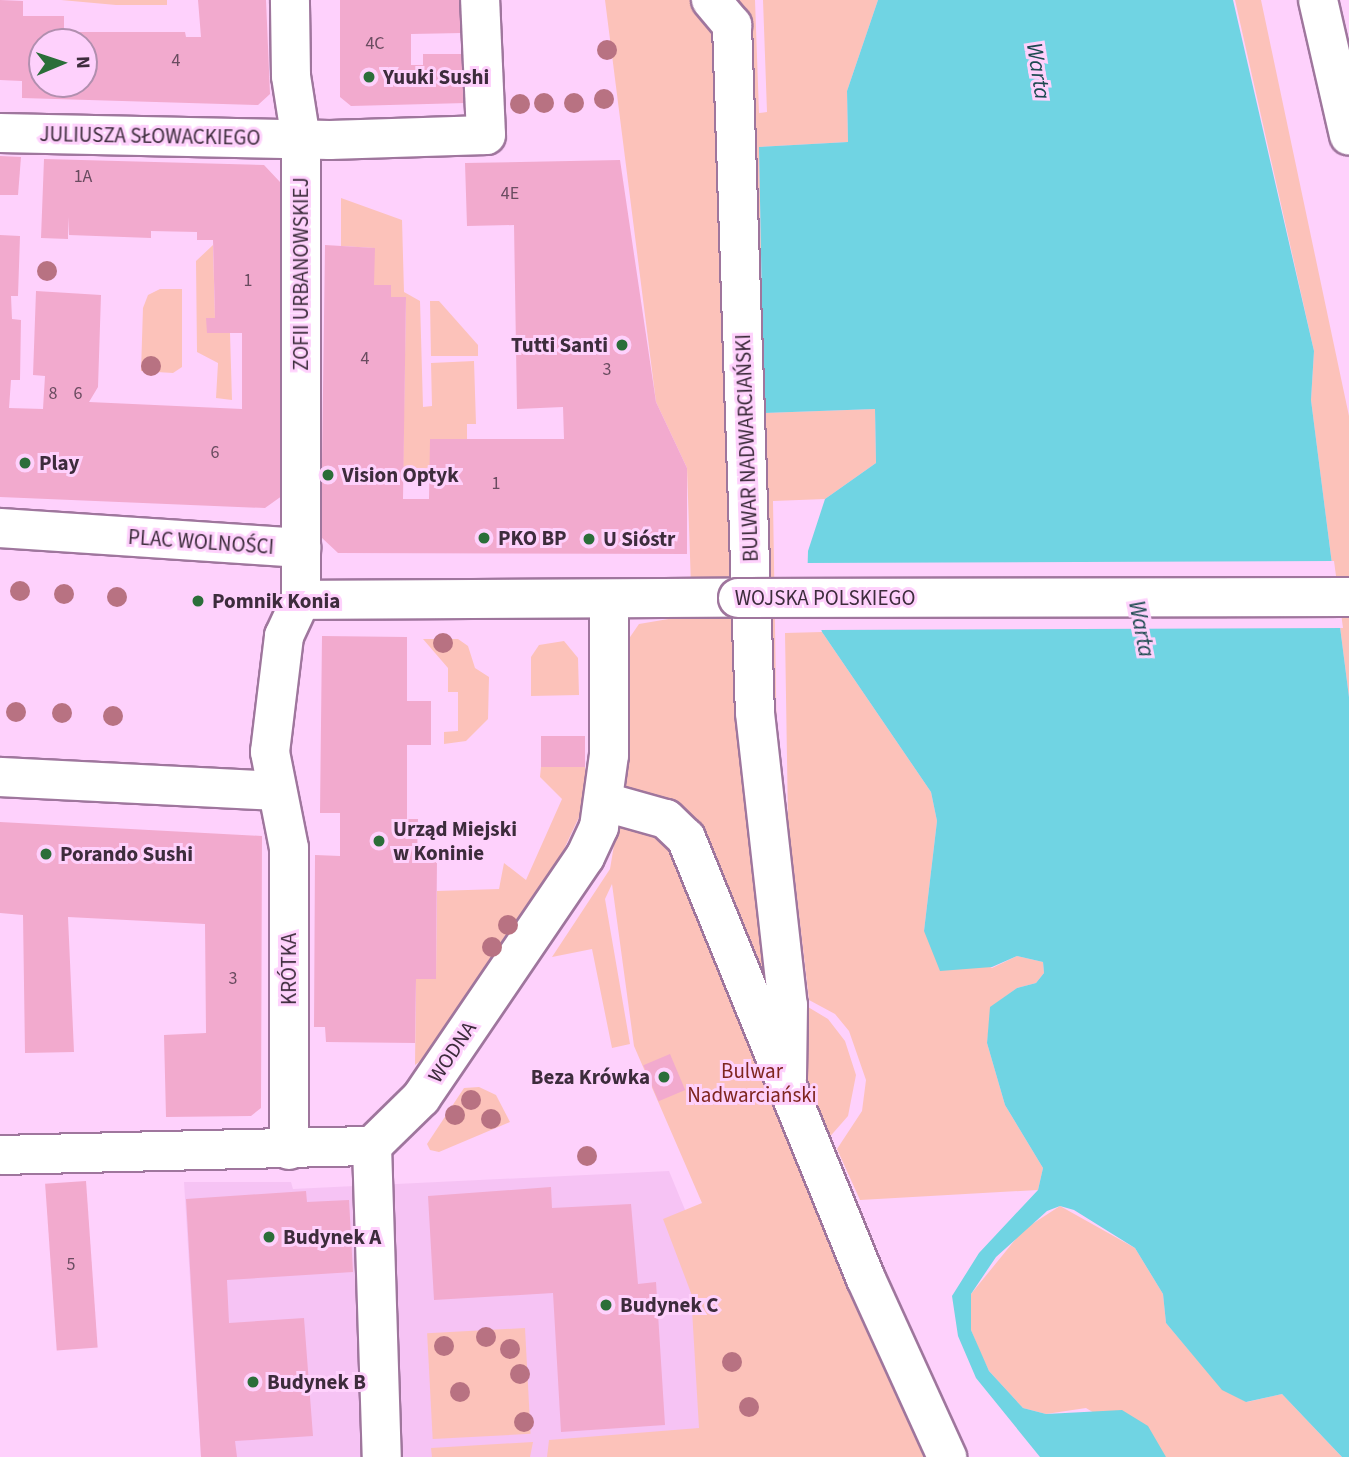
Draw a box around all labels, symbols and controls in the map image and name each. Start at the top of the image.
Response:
north arrow [28,28,98,98]
house number: 4C [365,33,385,55]
water label: Warta [1020,41,1056,101]
house number: 4 [172,50,180,72]
text: N [69,56,96,69]
place label: Yuuki Sushi [383,64,489,90]
marker: Yuuki Sushi [361,69,377,85]
street label: JULIUSZA SŁOWACKIEGO [39,121,261,151]
house number: 1A [74,166,92,188]
street label: ZOFII URBANOWSKIEJ [288,177,314,371]
house number: 4E [501,183,519,205]
house number: 1 [244,270,252,292]
place label: Tutti Santi [511,332,608,358]
street label: BULWAR NADWARCIAŃSKI [730,334,764,562]
marker: Tutti Santi [614,337,630,353]
house number: 4 [361,348,369,370]
house number: 3 [603,359,611,381]
house number: 8 [49,383,57,405]
house number: 6 [74,383,82,405]
house number: 6 [211,442,219,464]
place label: Play [39,450,80,476]
marker: Play [17,455,33,471]
place label: Vision Optyk [342,462,459,488]
marker: Vision Optyk [320,467,336,483]
house number: 1 [492,473,500,495]
street label: PLAC WOLNOŚCI [127,524,275,560]
place label: PKO BP [498,525,567,551]
place label: U Sióstr [603,526,675,552]
marker: PKO BP [476,530,492,546]
marker: U Sióstr [581,531,597,547]
street label: WOJSKA POLSKIEGO [735,585,915,611]
place label: Pomnik Konia [212,588,340,614]
marker: Pomnik Konia [190,593,206,609]
water label: Warta [1122,598,1160,660]
place label: Urząd Miejski w Koninie [393,816,517,866]
marker: Urząd Miejski w Koninie [371,833,387,849]
place label: Porando Sushi [60,841,193,867]
marker: Porando Sushi [38,846,54,862]
street label: KRÓTKA [276,933,302,1005]
house number: 3 [229,968,237,990]
street label: WODNA [422,1017,482,1087]
park label: Bulwar Nadwarciański [687,1058,817,1108]
place label: Beza Krówka [531,1064,650,1090]
marker: Beza Krówka [656,1069,672,1085]
place label: Budynek A [283,1224,381,1250]
marker: Budynek A [261,1229,277,1245]
house number: 5 [67,1254,75,1276]
place label: Budynek C [620,1292,718,1318]
marker: Budynek C [598,1297,614,1313]
place label: Budynek B [267,1369,366,1395]
marker: Budynek B [245,1374,261,1390]

